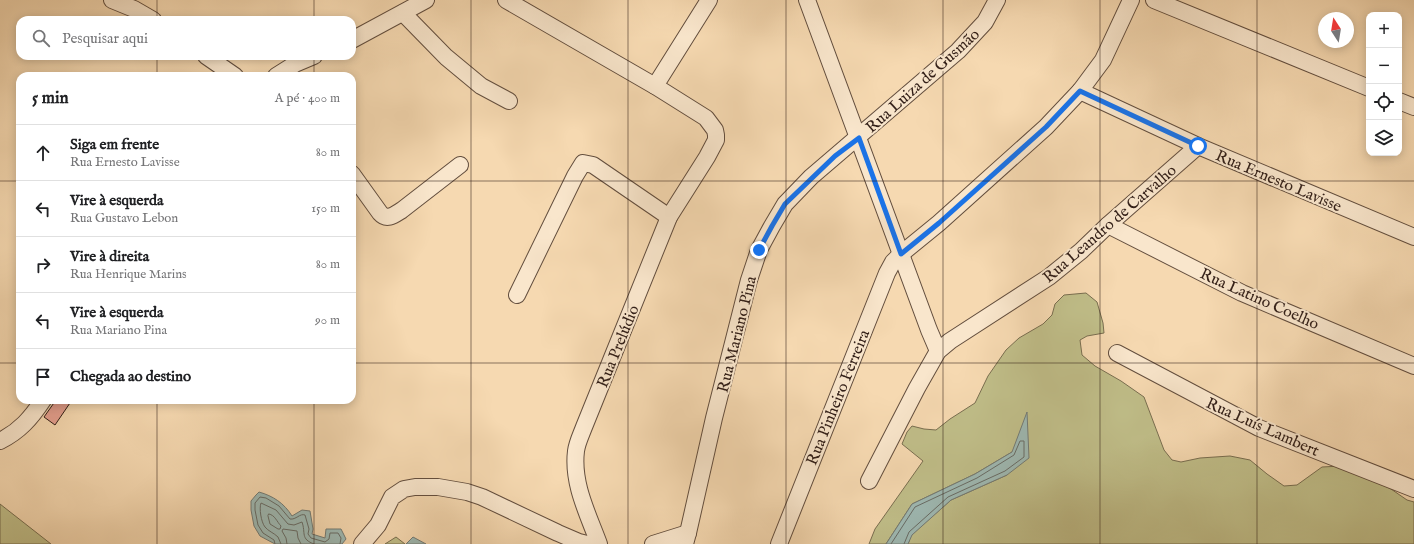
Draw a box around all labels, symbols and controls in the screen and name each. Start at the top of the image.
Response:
north arrow [1318,12,1354,48]
map controls [1366,12,1402,156]
button: + [1366,12,1402,48]
search box [16,16,356,60]
street label: Rua Luiza de Gusmão [862,25,985,138]
icon: search [30,27,52,49]
text: Pesquisar aqui [62,29,148,48]
button: − [1366,48,1402,84]
button: locate [1366,84,1402,120]
text: 5 min [32,88,69,109]
text: A pé · 400 m [275,90,340,107]
button: layers [1366,120,1402,156]
text: Siga em frente [70,135,159,154]
route start [1189,137,1207,155]
icon: ahead [32,142,54,164]
text: 80 m [316,144,340,161]
street label: Rua Ernesto Lavisse [1212,146,1344,217]
text: Rua Ernesto Lavisse [70,154,180,171]
street label: Rua Leandro de Carvalho [1039,161,1182,288]
text: Vire à esquerda [70,191,163,210]
icon: left [32,198,54,220]
text: 150 m [311,200,340,217]
text: Rua Gustavo Lebon [70,210,178,227]
route end [750,241,768,259]
text: Vire à direita [70,247,149,266]
icon: right [32,254,54,276]
text: 80 m [316,256,340,273]
street label: Rua Latino Coelho [1196,265,1322,335]
text: Rua Henrique Marins [70,266,187,283]
street label: Rua Mariano Pina [714,274,762,395]
street label: Rua Prelúdio [593,302,645,391]
text: Vire à esquerda [70,303,163,322]
icon: left [32,310,54,332]
text: 90 m [315,312,340,329]
text: Rua Mariano Pina [70,322,167,339]
street label: Rua Pinheiro Ferreira [803,327,875,468]
icon: arrive [32,366,54,388]
text: Chegada ao destino [70,367,191,386]
street label: Rua Luís Lambert [1203,394,1322,462]

